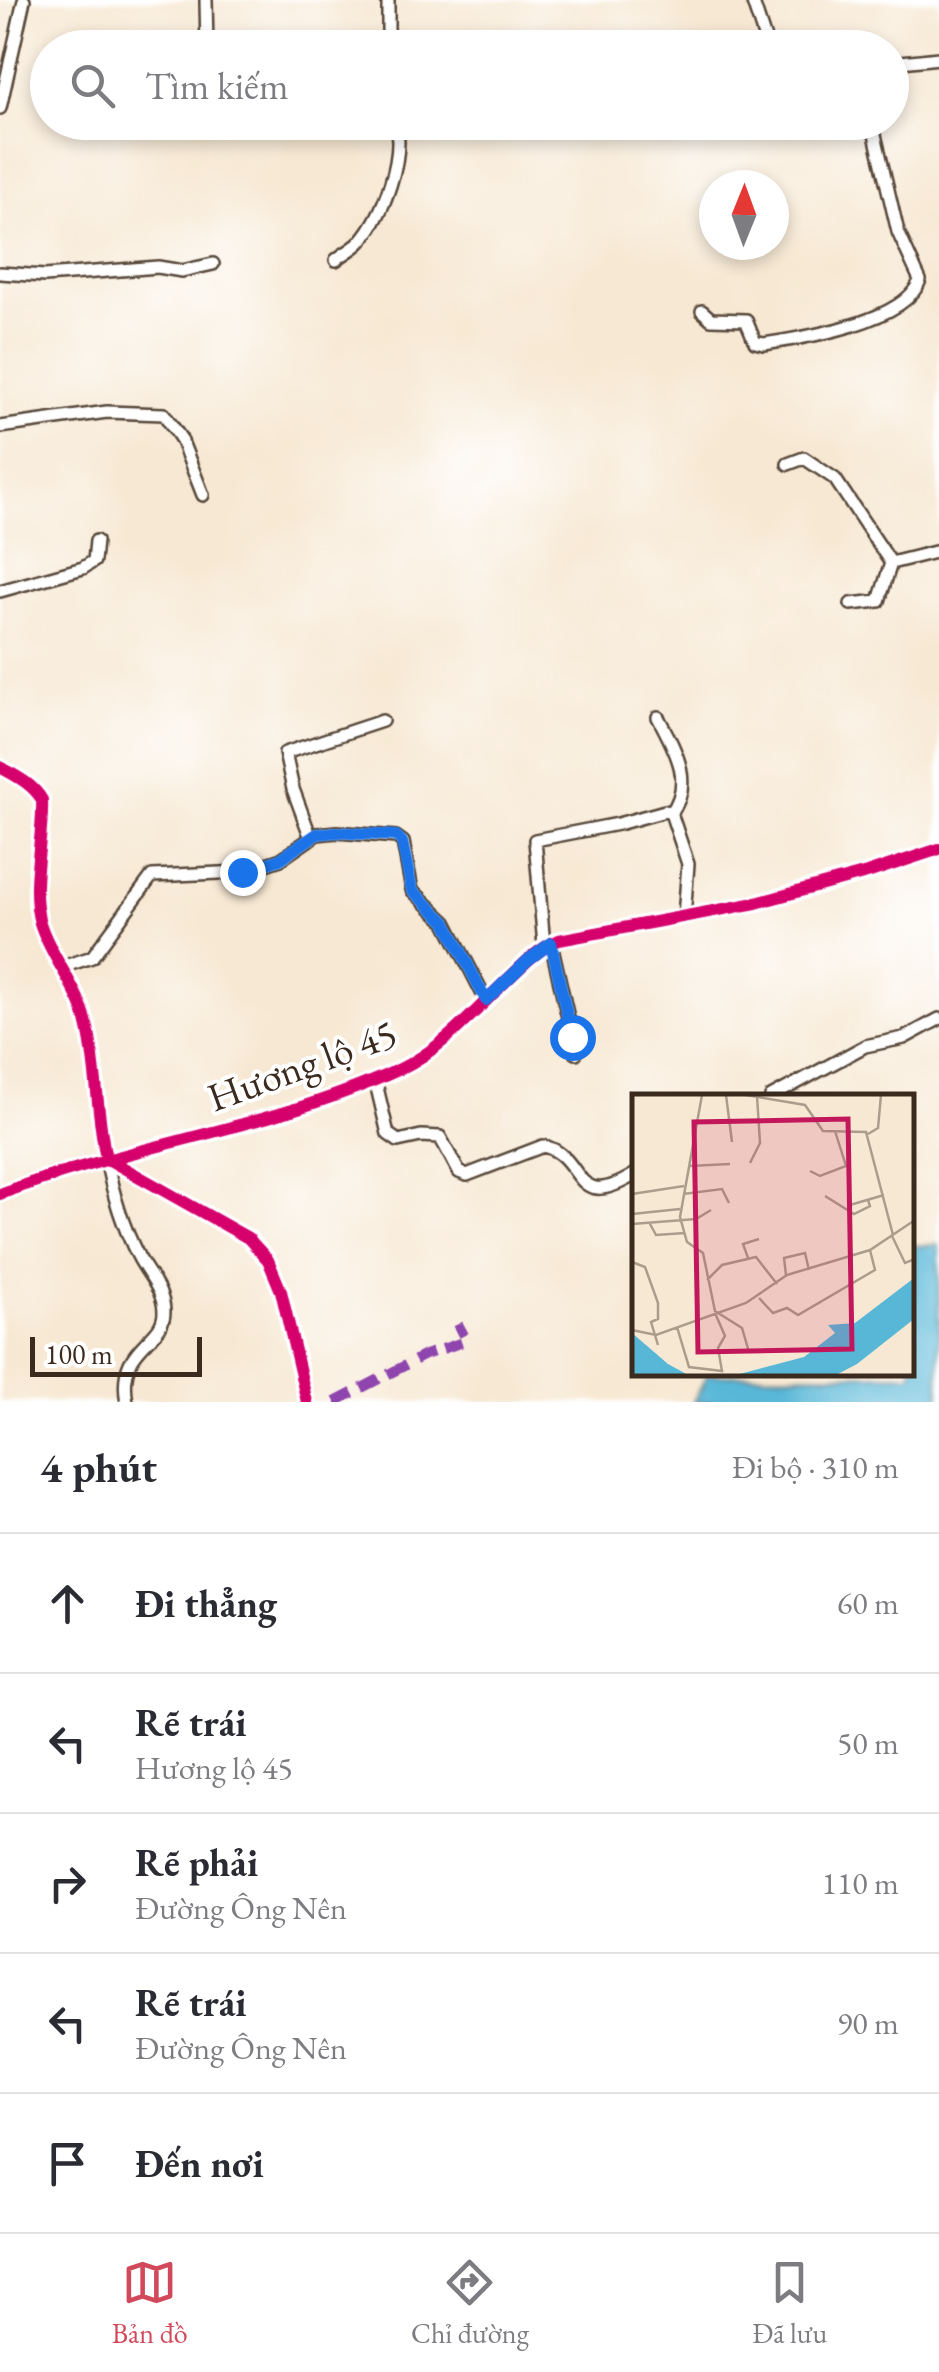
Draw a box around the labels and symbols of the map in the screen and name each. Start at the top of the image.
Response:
north arrow [699,170,789,260]
route end [220,850,266,896]
street label: Hương lộ 45 [200,1007,404,1123]
route start [550,1015,596,1061]
inset map [632,1094,914,1377]
scale bar [30,1332,202,1376]

